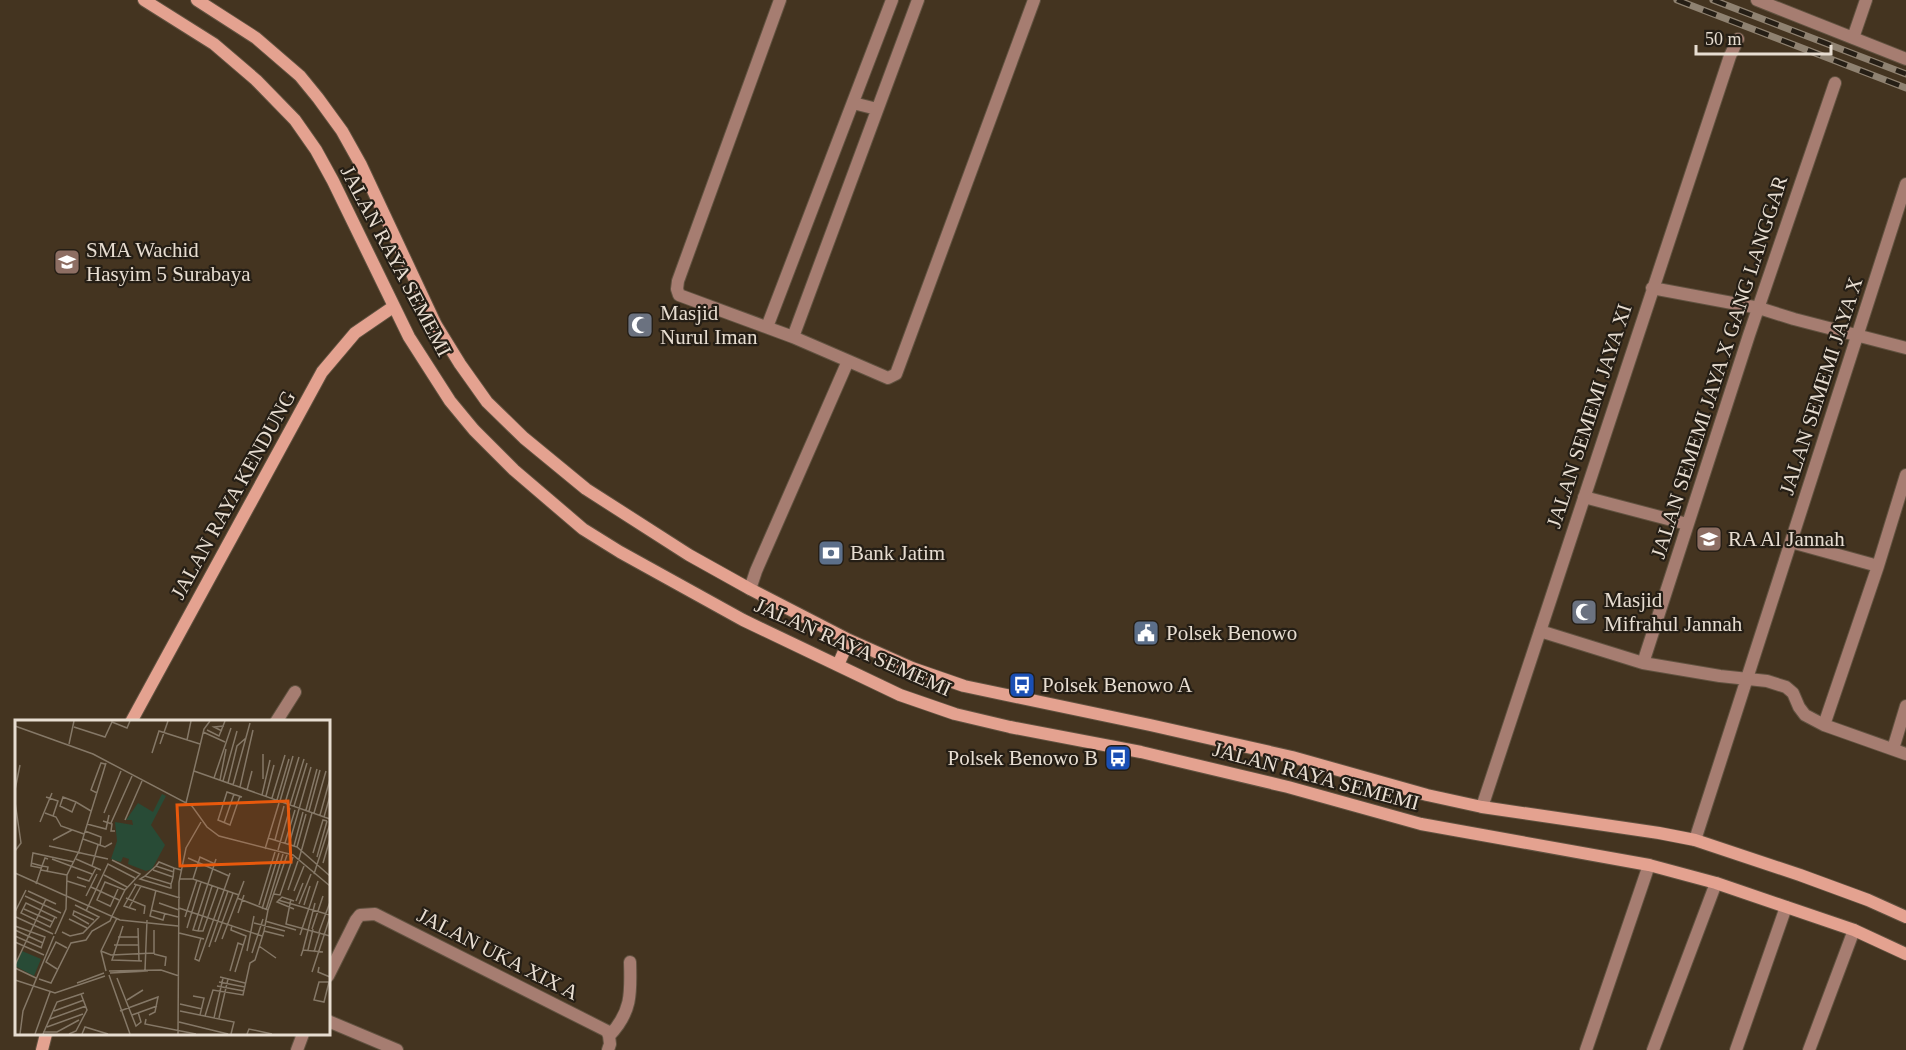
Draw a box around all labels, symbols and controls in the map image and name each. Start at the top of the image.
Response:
scale bar [1696,18,1831,56]
text: 50 m [1705,29,1742,49]
street label: JALAN RAYA SEMEMI [335,161,457,361]
street label: JALAN SEMEMI JAYA X GANG LANGGAR [1646,173,1792,561]
place label: SMA Wachid Hasyim 5 Surabaya [86,238,251,286]
school or university icon: SMA Wachid Hasyim 5 Surabaya [52,247,82,277]
street label: JALAN SEMEMI JAYA X [1774,274,1868,498]
place label: Masjid Nurul Iman [660,301,758,349]
street label: JALAN SEMEMI JAYA XI [1541,301,1637,531]
mosque icon: Masjid Nurul Iman [625,310,655,340]
street label: JALAN RAYA KENDUNG [166,386,300,604]
school or university icon: RA Al Jannah [1694,524,1724,554]
place label: RA Al Jannah [1728,527,1845,551]
bank icon: Bank Jatim [816,538,846,568]
place label: Bank Jatim [850,541,945,565]
place label: Masjid Mifrahul Jannah [1604,588,1743,636]
street label: JALAN RAYA SEMEMI [751,593,955,701]
mosque icon: Masjid Mifrahul Jannah [1569,597,1599,627]
public building icon: Polsek Benowo [1131,618,1161,648]
place label: Polsek Benowo [1166,621,1297,645]
bus stop icon: Polsek Benowo A [1007,670,1037,700]
place label: Polsek Benowo A [1042,673,1193,697]
inset map [15,720,330,1035]
street label: JALAN RAYA SEMEMI [1210,737,1422,815]
bus stop icon: Polsek Benowo B [1103,743,1133,773]
place label: Polsek Benowo B [947,746,1098,770]
street label: JALAN UKA XIX A [413,903,583,1005]

